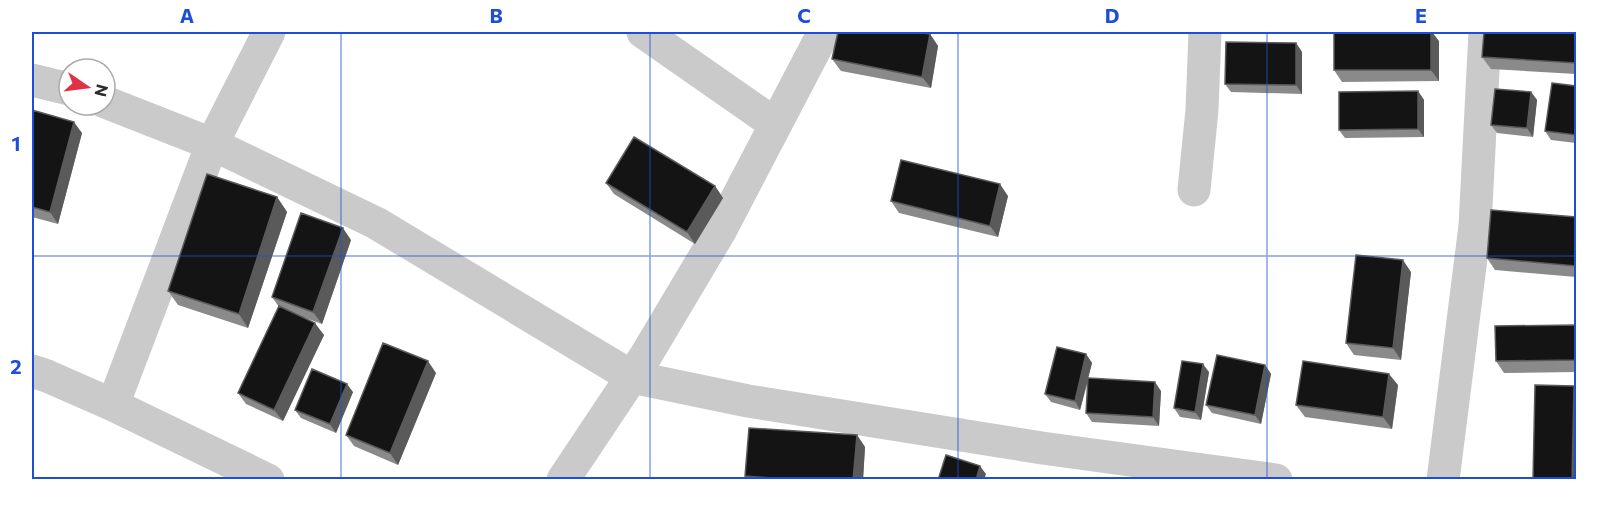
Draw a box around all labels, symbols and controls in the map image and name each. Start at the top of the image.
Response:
text: A [180,3,194,27]
text: B [489,3,503,27]
text: C [797,3,811,27]
text: D [1105,3,1119,27]
text: E [1415,3,1427,27]
north arrow [57,57,117,117]
text: N [91,83,113,99]
text: 1 [11,131,21,155]
text: 2 [10,354,22,378]

